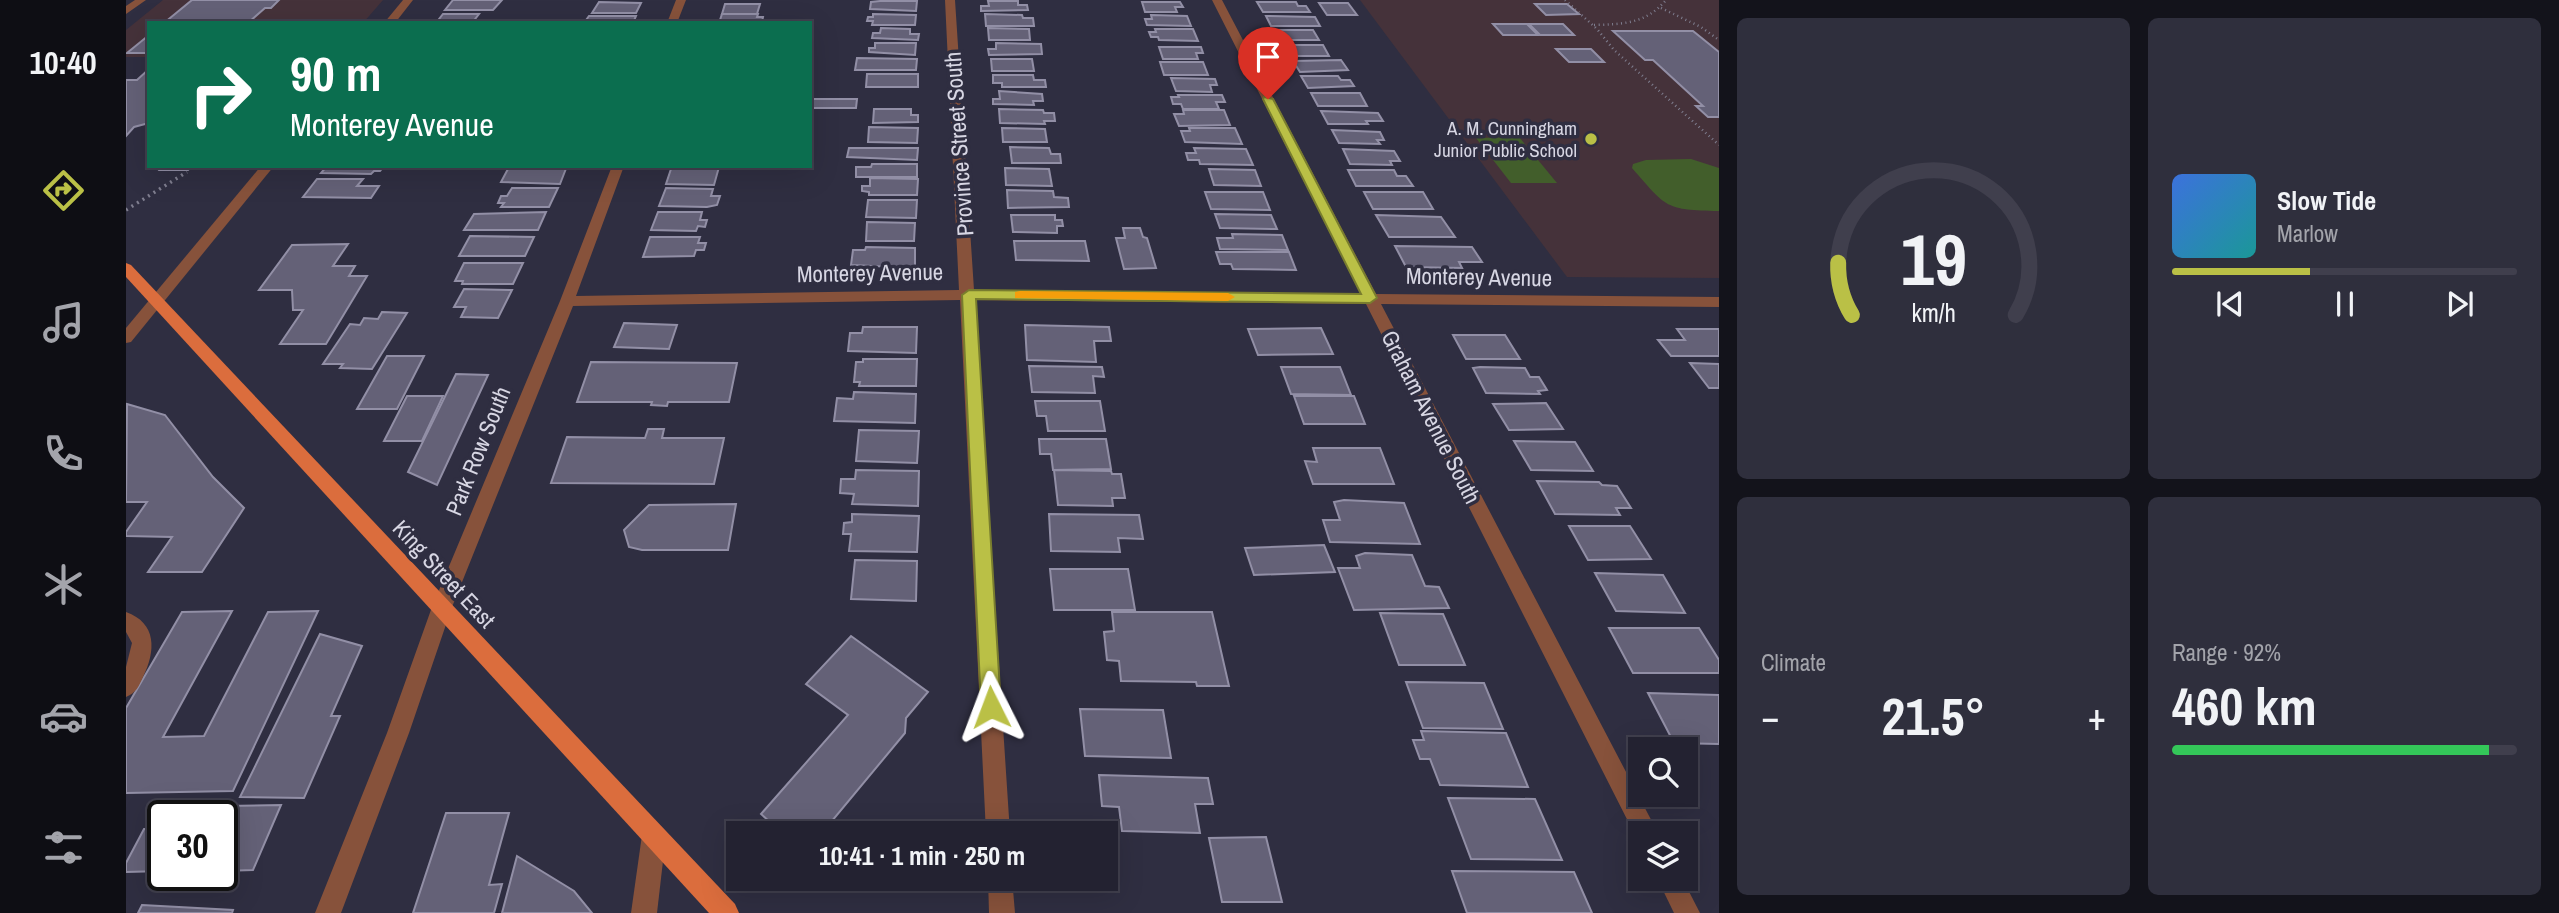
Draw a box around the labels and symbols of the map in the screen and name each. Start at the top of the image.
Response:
pin [1238,27,1298,99]
street label: Province Street South [937,51,980,237]
place label: A. M. Cunningham Junior Public School [1434,115,1577,163]
marker: A. M. Cunningham Junior Public School [1583,131,1599,147]
street label: Monterey Avenue [796,256,943,289]
street label: Monterey Avenue [1406,260,1553,293]
street label: Graham Avenue South [1374,325,1489,509]
street label: Park Row South [438,382,517,520]
street label: King Street East [386,513,503,634]
position arrow [954,670,1028,744]
speed limit sign: 30 [147,800,238,891]

